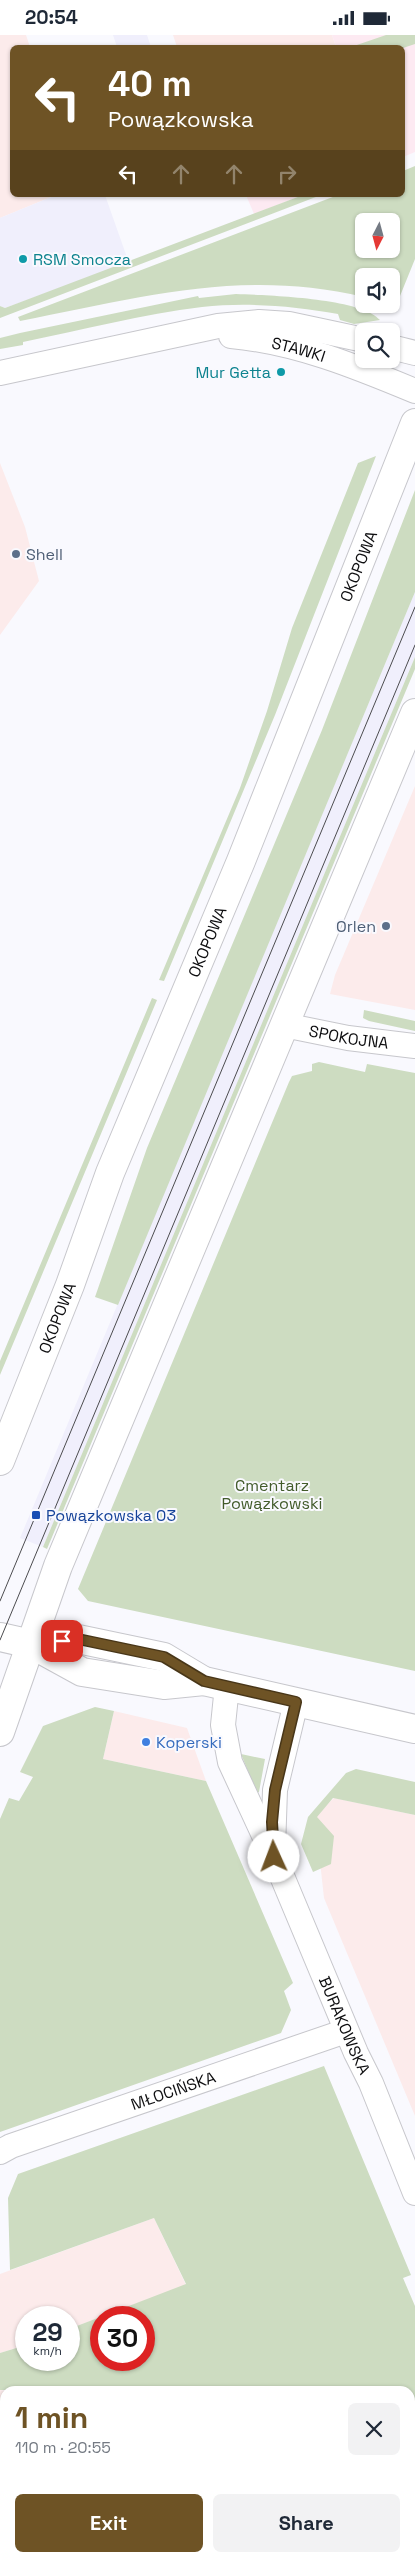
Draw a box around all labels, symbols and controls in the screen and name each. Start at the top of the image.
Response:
text: 20:54 [25,5,78,30]
text: 40 m [108,62,192,106]
icon: left [25,65,90,130]
text: Powązkowska [108,105,254,133]
icon: left [114,160,142,188]
icon: ahead [167,160,195,188]
icon: ahead [220,160,248,188]
icon: right [273,160,301,188]
north arrow [355,213,400,257]
map controls [355,213,400,368]
place label: RSM Smocza [33,249,131,270]
marker: RSM Smocza [17,253,29,265]
button: sound [355,268,400,313]
button: search [355,323,400,368]
street label: STAWKI [270,332,328,366]
place label: Mur Getta [195,362,271,383]
marker: Mur Getta [275,366,287,378]
street label: OKOPOWA [335,528,382,605]
place label: Shell [26,544,63,565]
marker: Shell [10,548,22,560]
street label: OKOPOWA [183,903,231,980]
place label: Orlen [336,916,376,937]
marker: Orlen [380,920,392,932]
street label: SPOKOJNA [307,1020,390,1053]
street label: OKOPOWA [33,1279,80,1356]
park label: Cmentarz Powązkowski [222,1475,322,1514]
place label: Powązkowska 03 [46,1505,176,1526]
marker: Powązkowska 03 [30,1509,42,1521]
pin [41,1620,83,1662]
icon: arrive [48,1627,76,1655]
place label: Koperski [156,1732,222,1753]
marker: Koperski [140,1736,152,1748]
position arrow [247,1830,299,1882]
street label: BURAKOWSKA [314,1973,375,2078]
street label: MŁOCIŃSKA [128,2066,218,2115]
speed limit sign: 30 [90,2306,155,2371]
text: 29 [32,2316,63,2348]
text: km/h [33,2343,62,2359]
text: 1 min [15,2398,88,2437]
button: close [348,2403,400,2455]
text: 110 m · 20:55 [15,2437,111,2458]
button: Exit [15,2494,203,2552]
button: Share [213,2494,400,2552]

